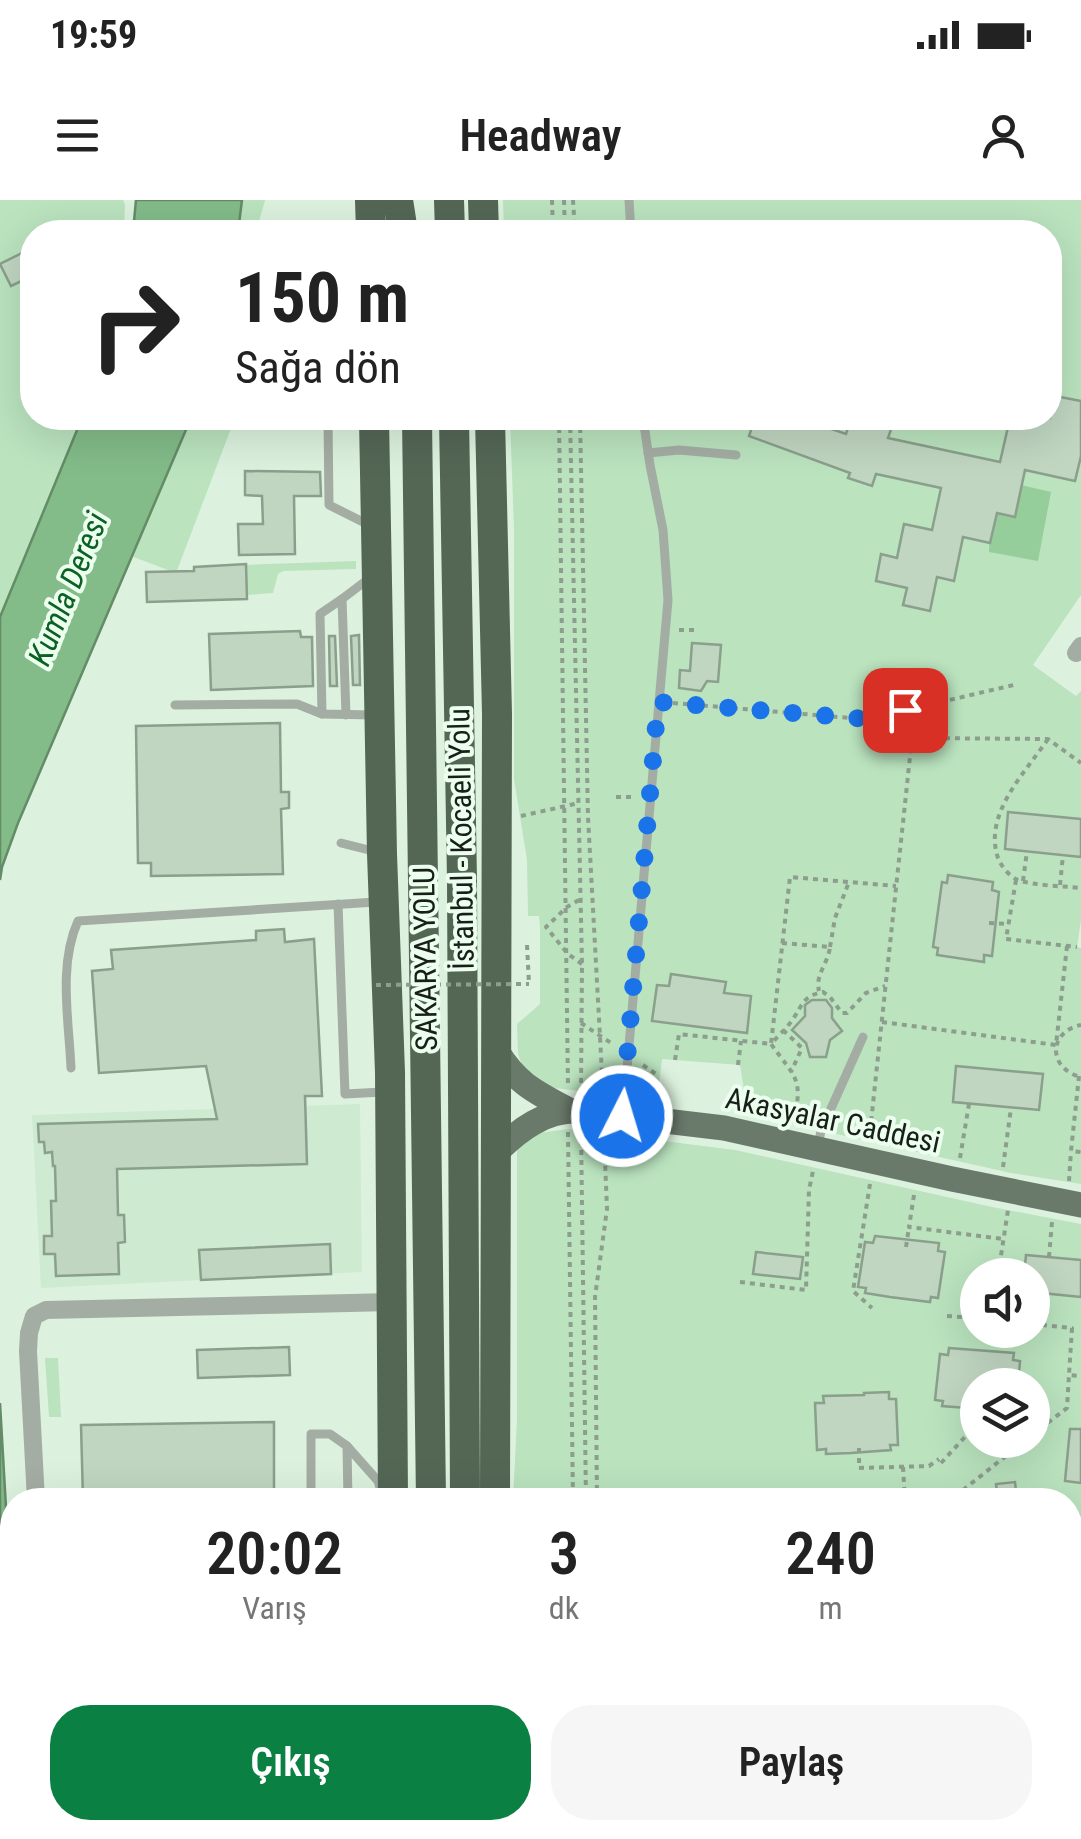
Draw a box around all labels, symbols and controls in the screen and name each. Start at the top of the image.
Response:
text: 19:59 [50,13,137,57]
icon: menu [50,108,105,163]
icon: person [976,108,1031,163]
text: Headway [459,109,622,162]
text: 150 m [235,257,409,339]
icon: right [70,260,200,390]
text: Sağa dön [235,341,401,394]
water label: Kumla Deresi [20,506,116,671]
pin [863,668,948,753]
icon: arrive [878,683,933,738]
street label: İstanbul - Kocaeli Yolu [441,708,481,970]
street label: SAKARYA YOLU [406,867,444,1051]
position arrow [570,1064,674,1168]
street label: Akasyalar Caddesi [722,1080,944,1160]
map controls [960,1258,1050,1458]
button: sound [960,1258,1050,1348]
button: layers [960,1368,1050,1458]
text: 20:02 [206,1518,343,1589]
text: 3 [549,1518,579,1589]
text: 240 [785,1518,876,1589]
text: Varış [242,1589,307,1627]
text: dk [549,1589,579,1627]
text: m [819,1589,843,1627]
button: Çıkış [50,1705,531,1820]
button: Paylaş [551,1705,1032,1820]

